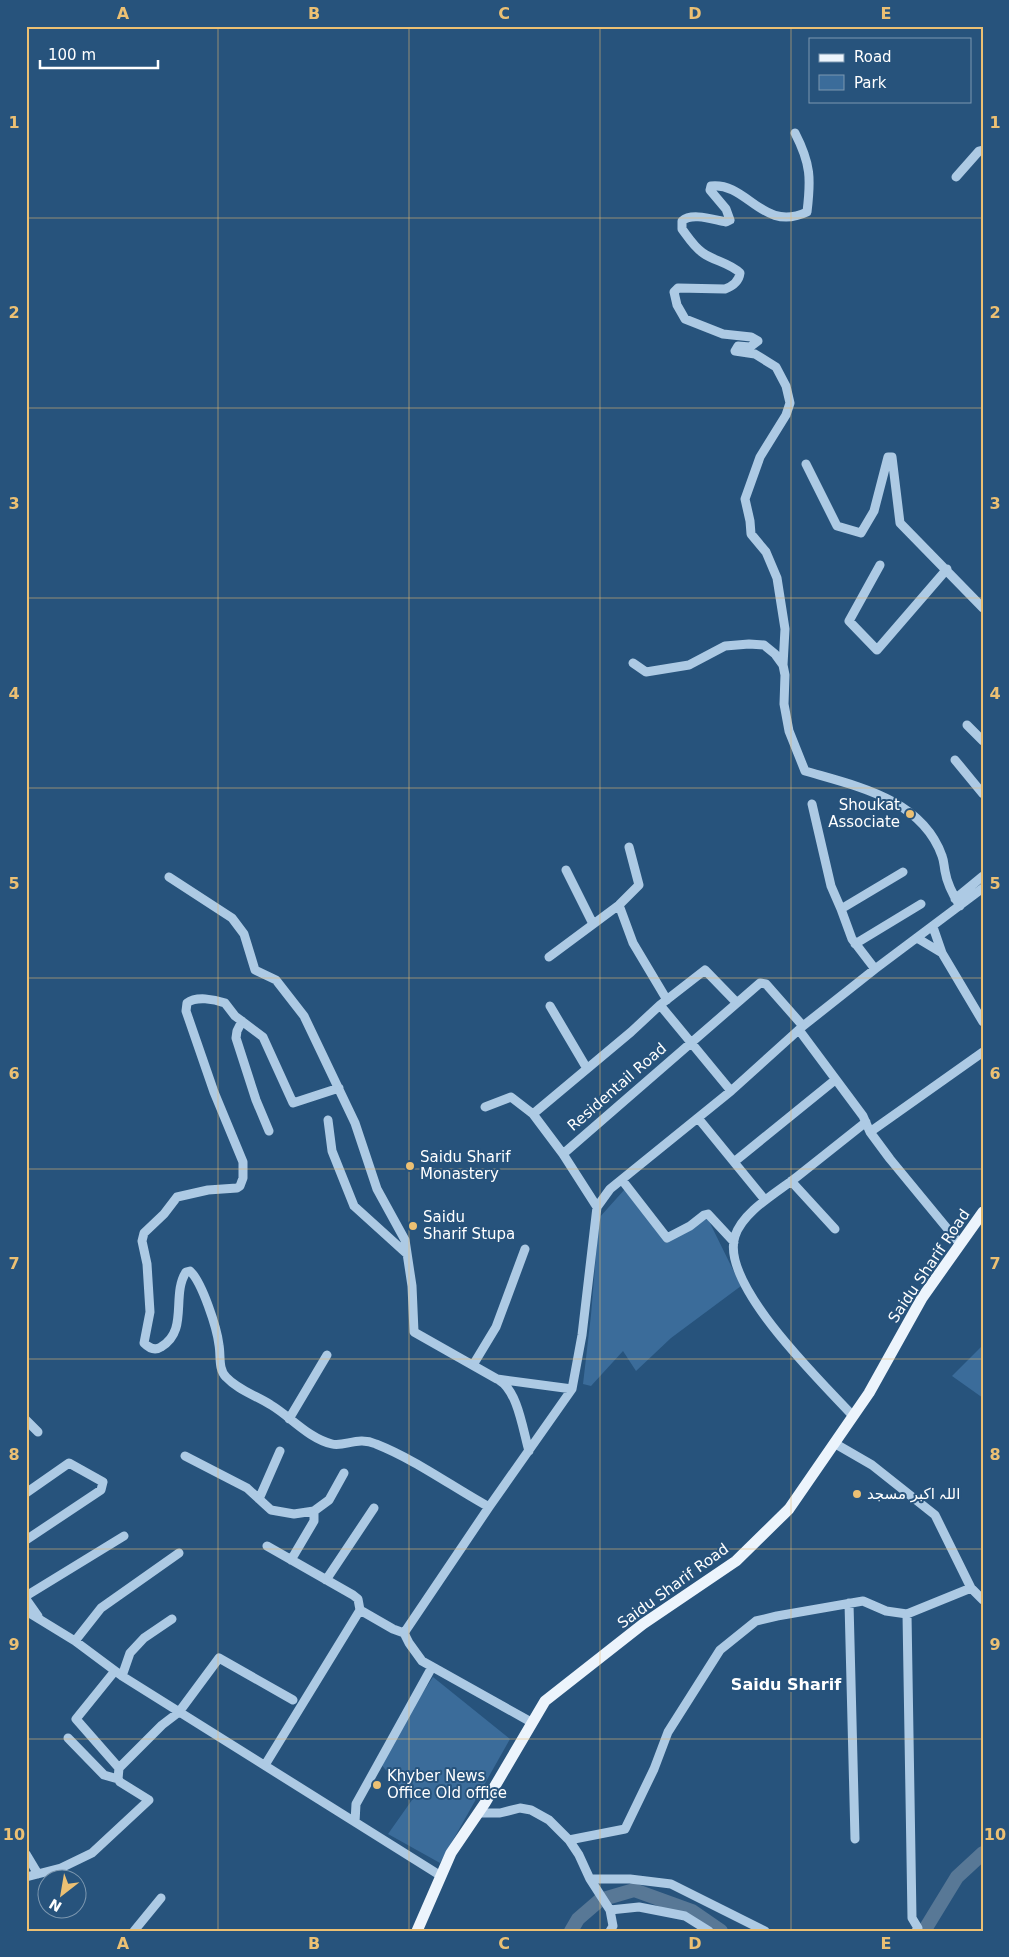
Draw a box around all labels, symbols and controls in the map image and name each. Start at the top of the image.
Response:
text: A [117,4,130,23]
text: B [308,4,320,23]
text: C [498,4,510,23]
text: D [688,4,702,23]
text: E [881,4,891,23]
scale bar [40,38,158,70]
legend [809,38,972,102]
text: 100 m [48,46,96,64]
text: Road [854,48,892,66]
text: Park [854,74,887,92]
text: 1 [8,113,20,132]
text: 1 [989,113,1001,132]
text: 2 [8,303,20,322]
text: 2 [989,303,1001,322]
text: 3 [8,494,20,513]
text: 3 [989,494,1001,513]
text: 4 [8,684,20,703]
text: 4 [989,684,1001,703]
place label: Shoukat Associate [828,796,900,831]
marker: Shoukat Associate [904,808,916,820]
text: 5 [8,874,20,893]
text: 5 [989,874,1001,893]
street label: Residentail Road [564,1039,670,1135]
text: 6 [8,1064,20,1083]
text: 6 [989,1064,1001,1083]
place label: Saidu Sharif Monastery [420,1148,511,1183]
marker: Saidu Sharif Monastery [404,1160,416,1172]
street label: Saidu Sharif Road [884,1206,974,1326]
place label: Saidu Sharif Stupa [423,1208,515,1243]
marker: Saidu Sharif Stupa [407,1220,419,1232]
text: 7 [8,1254,20,1273]
text: 7 [989,1254,1001,1273]
text: 8 [8,1445,20,1464]
text: 8 [989,1445,1001,1464]
place label: اللہ اکبر مسجد [867,1485,960,1503]
marker: اللہ اکبر مسجد [851,1488,863,1500]
street label: Saidu Sharif Road [614,1540,732,1632]
text: 9 [8,1635,20,1654]
text: 9 [989,1635,1001,1654]
district label: Saidu Sharif [731,1675,842,1694]
place label: Khyber News Office Old office [387,1767,507,1802]
marker: Khyber News Office Old office [371,1779,383,1791]
text: 10 [3,1825,25,1844]
text: 10 [984,1825,1006,1844]
north arrow [38,1870,88,1920]
text: N [46,1895,64,1915]
text: A [117,1934,130,1953]
text: B [308,1934,320,1953]
text: C [498,1934,510,1953]
text: D [688,1934,702,1953]
text: E [881,1934,891,1953]

